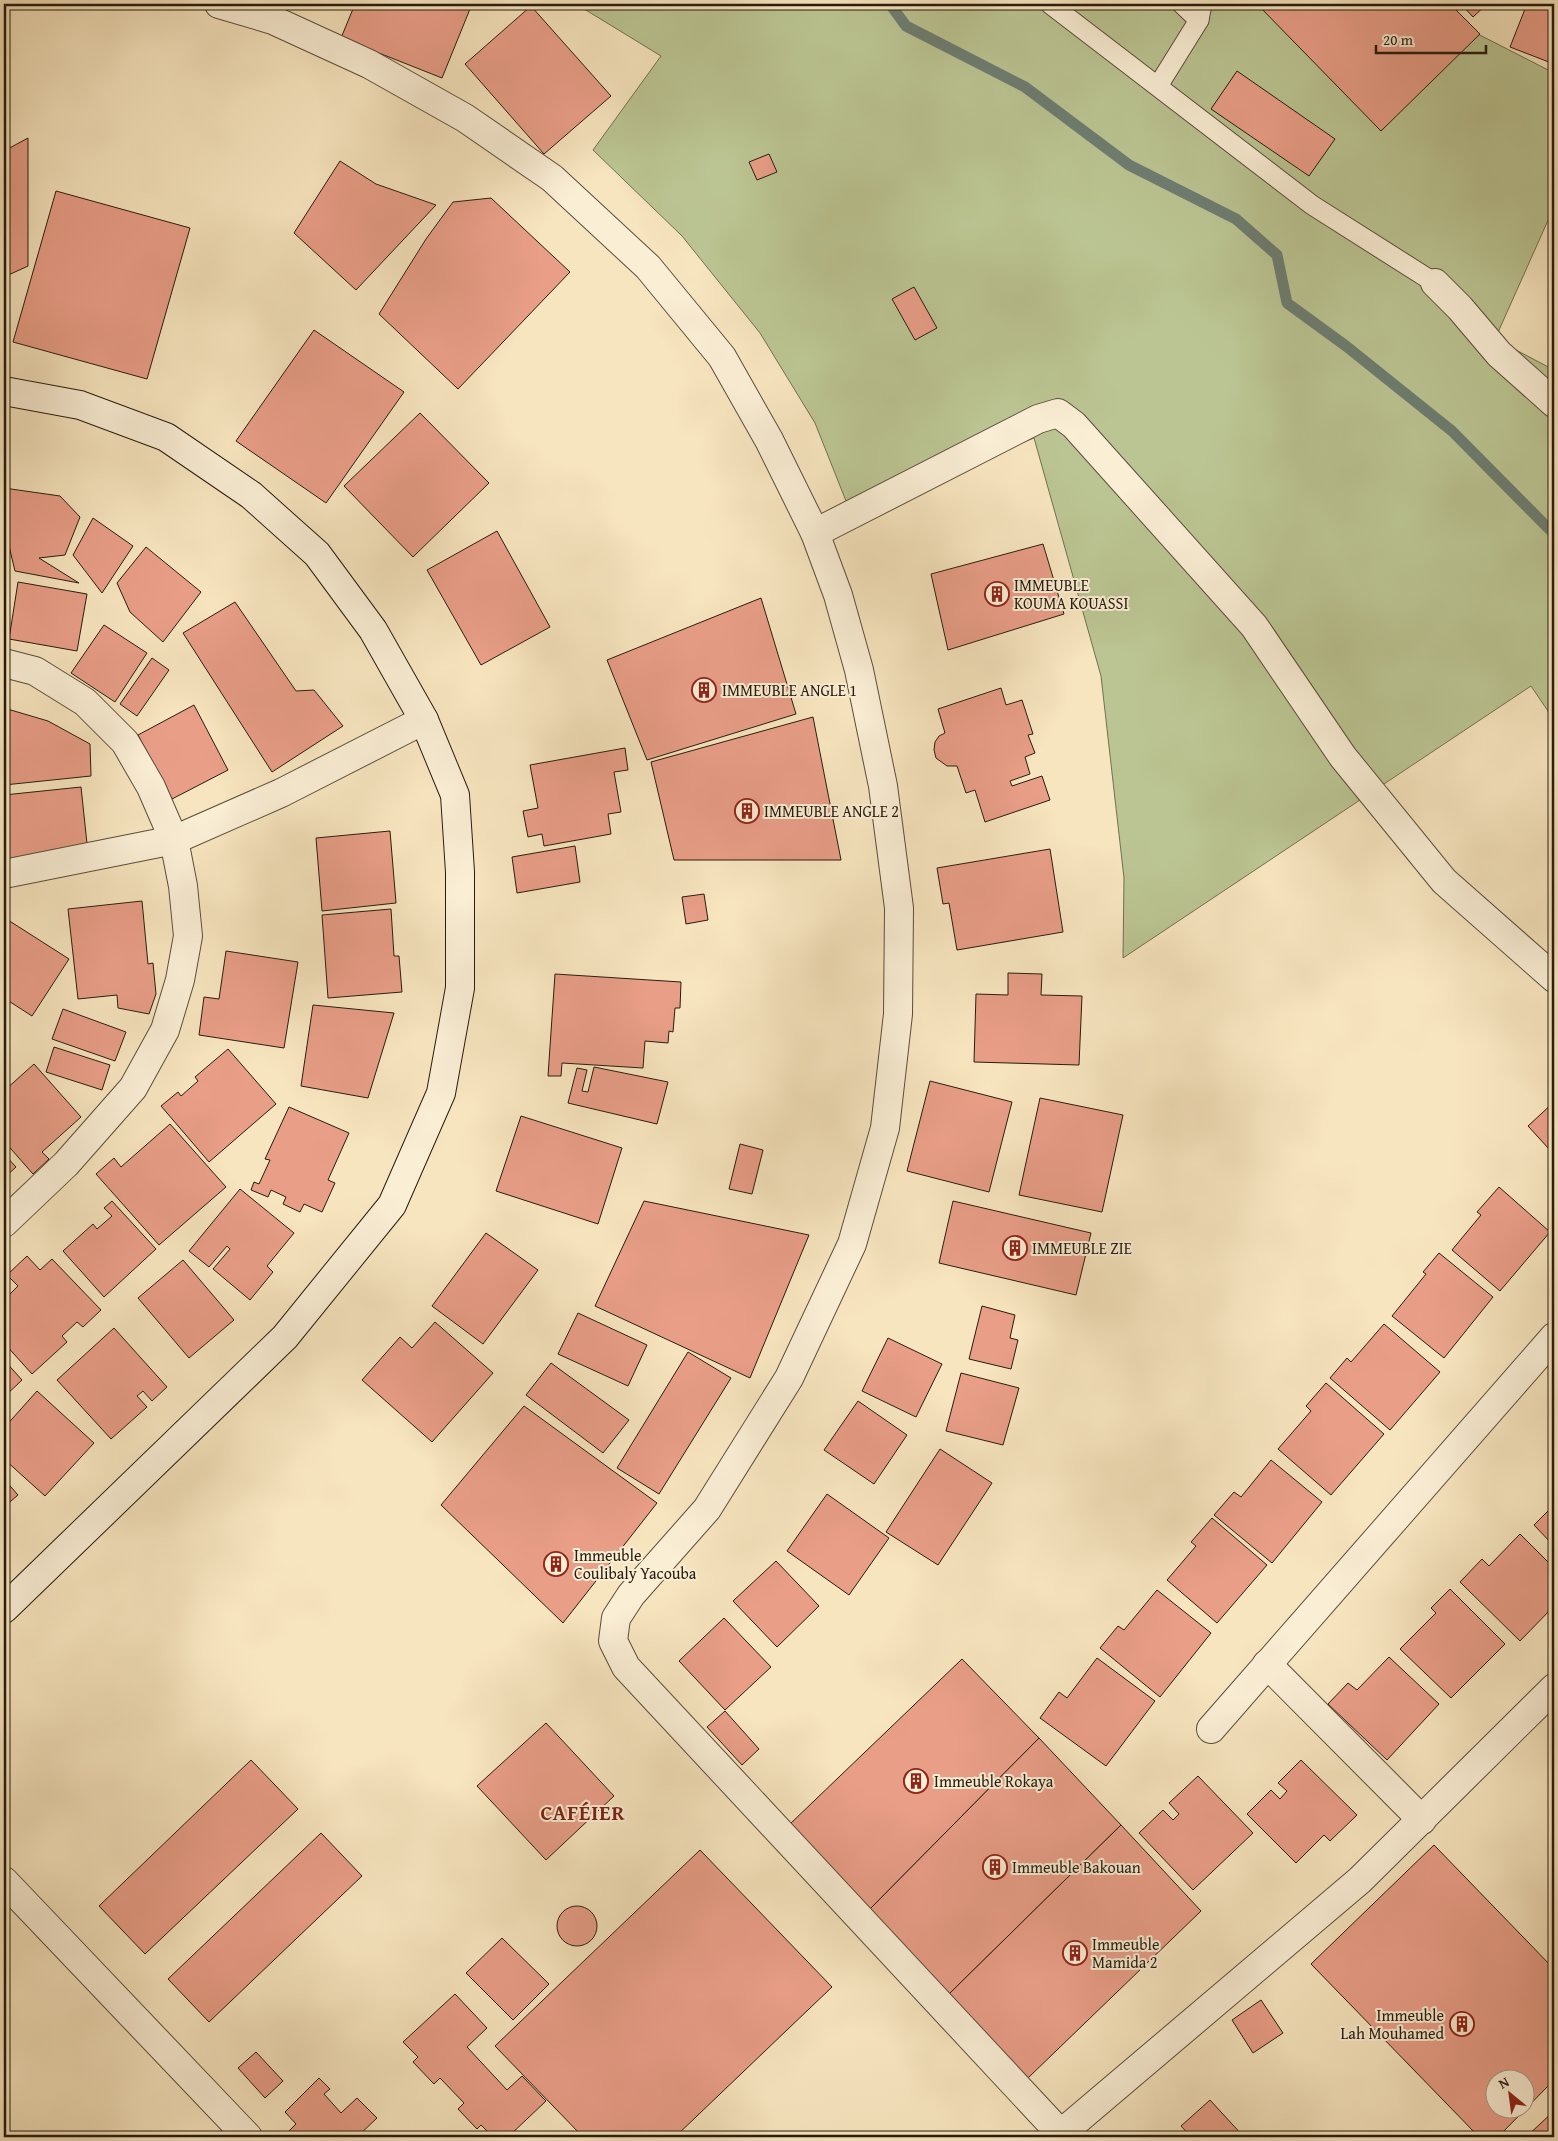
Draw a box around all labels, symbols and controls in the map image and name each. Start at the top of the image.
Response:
scale bar [1376,22,1486,54]
text: 20 m [1383,29,1414,50]
place label: IMMEUBLE KOUMA KOUASSI [1014,573,1128,615]
building icon: IMMEUBLE KOUMA KOUASSI [984,581,1010,607]
building icon: IMMEUBLE ANGLE 1 [691,677,717,703]
place label: IMMEUBLE ANGLE 1 [722,678,857,702]
building icon: IMMEUBLE ANGLE 2 [734,798,760,824]
place label: IMMEUBLE ANGLE 2 [764,799,899,823]
building icon: IMMEUBLE ZIE [1002,1235,1028,1261]
place label: IMMEUBLE ZIE [1032,1236,1132,1260]
place label: Immeuble Coulibaly Yacouba [574,1543,697,1585]
building icon: Immeuble Coulibaly Yacouba [543,1551,569,1577]
building icon: Immeuble Rokaya [903,1768,929,1794]
place label: Immeuble Rokaya [934,1769,1054,1793]
district label: CAFÉIER [540,1797,626,1828]
building icon: Immeuble Bakouan [982,1854,1008,1880]
place label: Immeuble Bakouan [1012,1855,1141,1879]
place label: Immeuble Mamida 2 [1092,1932,1160,1974]
building icon: Immeuble Mamida 2 [1062,1940,1088,1966]
place label: Immeuble Lah Mouhamed [1341,2003,1444,2045]
building icon: Immeuble Lah Mouhamed [1449,2011,1475,2037]
north arrow [1486,2068,1536,2118]
text: N [1495,2071,1513,2094]

